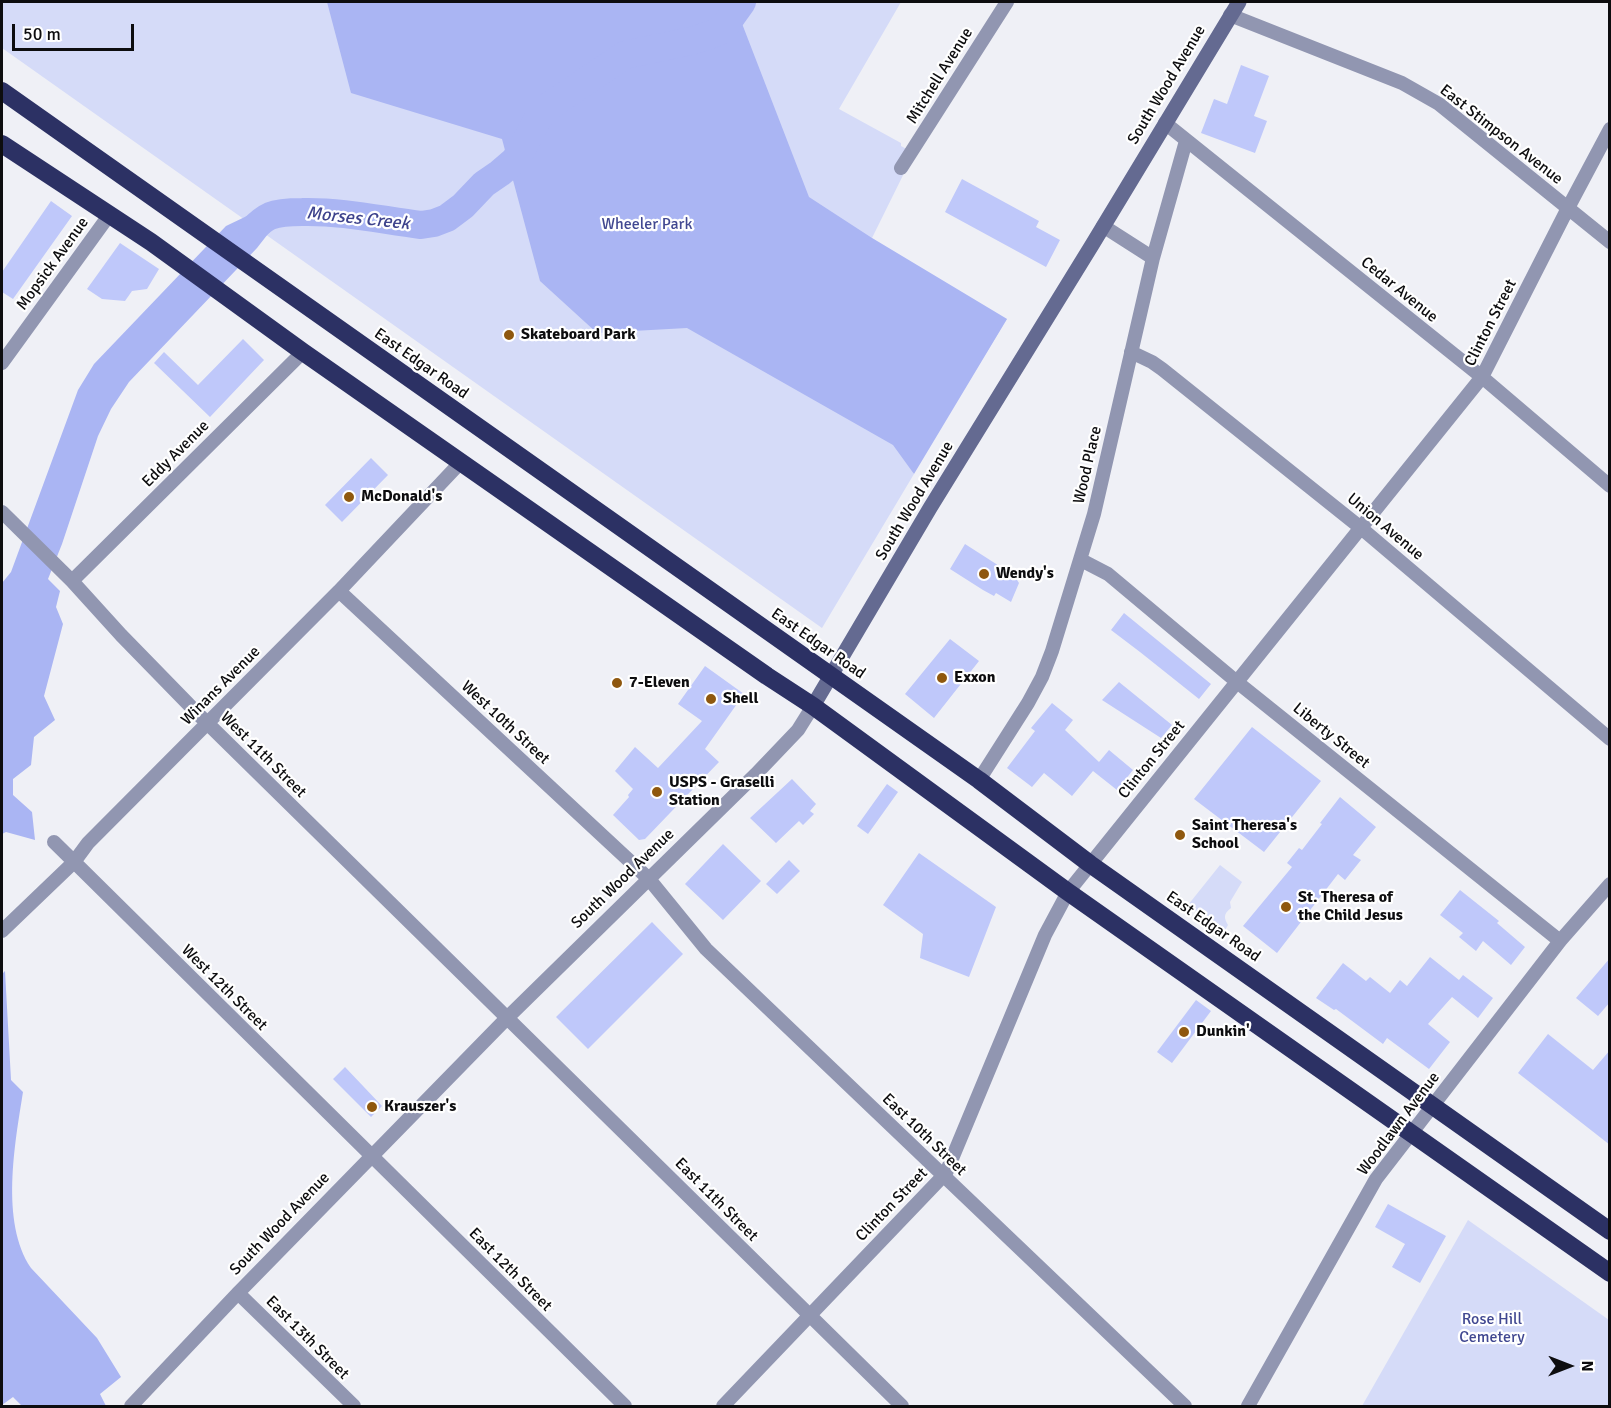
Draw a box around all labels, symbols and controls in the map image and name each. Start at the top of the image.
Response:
scale bar [15,12,136,50]
street label: South Wood Avenue [1124,22,1210,148]
text: 50 m [23,23,61,45]
street label: Mitchell Avenue [903,24,977,128]
street label: East Stimpson Avenue [1436,81,1566,189]
water label: Morses Creek [305,203,411,235]
street label: Mopsick Avenue [13,214,93,314]
park label: Wheeler Park [601,215,693,235]
street label: Cedar Avenue [1357,253,1441,327]
street label: Clinton Street [1461,276,1521,370]
street label: East Edgar Road [370,324,472,404]
place label: Skateboard Park [521,325,636,345]
marker: Skateboard Park [502,328,516,342]
street label: Eddy Avenue [138,416,214,492]
street label: Wood Place [1070,424,1106,506]
street label: South Wood Avenue [872,438,958,564]
place label: McDonald's [361,487,442,507]
street label: Union Avenue [1343,489,1427,565]
marker: McDonald's [342,490,356,504]
place label: Wendy's [996,564,1054,584]
marker: Wendy's [977,567,991,581]
street label: East Edgar Road [767,604,869,684]
street label: Winans Avenue [177,642,265,730]
place label: Exxon [954,668,995,688]
marker: Exxon [935,671,949,685]
place label: 7-Eleven [629,673,690,693]
marker: 7-Eleven [610,676,624,690]
street label: West 10th Street [457,677,553,769]
place label: Shell [723,689,758,709]
marker: Shell [704,692,718,706]
street label: Liberty Street [1289,699,1373,773]
street label: West 11th Street [216,708,310,802]
street label: Clinton Street [1115,717,1189,803]
place label: USPS - Graselli Station [669,773,774,811]
marker: USPS - Graselli Station [650,785,664,799]
place label: Saint Theresa's School [1192,816,1297,854]
street label: South Wood Avenue [568,825,678,933]
marker: Saint Theresa's School [1173,828,1187,842]
street label: East Edgar Road [1162,887,1264,967]
place label: St. Theresa of the Child Jesus [1298,888,1403,926]
marker: St. Theresa of the Child Jesus [1279,900,1293,914]
street label: West 12th Street [177,941,271,1035]
place label: Dunkin' [1196,1022,1250,1042]
marker: Dunkin' [1177,1025,1191,1039]
street label: Woodlawn Avenue [1354,1068,1444,1180]
street label: East 10th Street [878,1090,970,1180]
place label: Krauszer's [384,1097,456,1117]
marker: Krauszer's [365,1100,379,1114]
street label: East 11th Street [670,1154,762,1246]
street label: Clinton Street [852,1164,932,1246]
street label: South Wood Avenue [226,1169,334,1279]
street label: East 12th Street [464,1224,556,1316]
street label: East 13th Street [261,1292,353,1384]
park label: Rose Hill Cemetery [1459,1310,1525,1348]
north arrow [1539,1336,1599,1396]
text: N [1577,1360,1597,1372]

